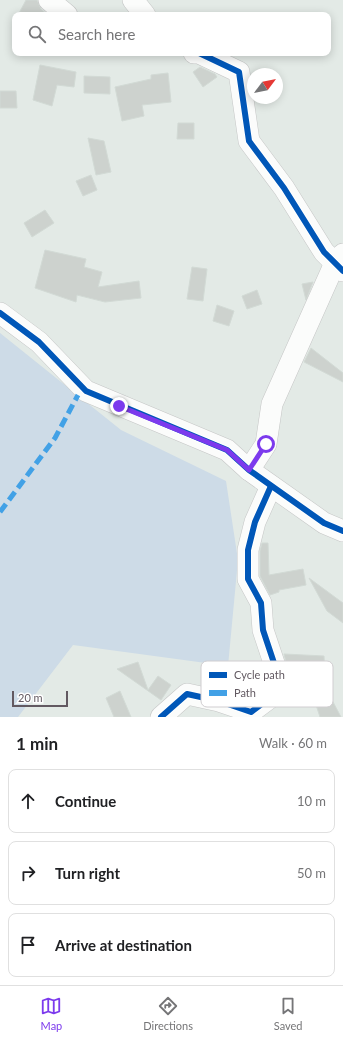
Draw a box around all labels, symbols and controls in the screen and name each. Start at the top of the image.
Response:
search box [12,12,331,56]
icon: search [26,23,48,45]
text: Search here [58,25,135,43]
north arrow [247,68,283,104]
route end [110,397,128,415]
route start [257,435,275,453]
legend [201,661,333,707]
text: Cycle path [234,668,285,681]
text: Path [234,686,256,699]
scale bar [12,689,68,708]
text: 20 m [18,691,43,704]
text: 1 min [16,733,58,754]
text: Walk · 60 m [259,735,327,751]
icon: ahead [17,790,39,812]
text: Continue [55,792,116,810]
text: 10 m [297,793,326,809]
icon: right [17,862,39,884]
text: Turn right [55,864,120,882]
text: 50 m [297,865,326,881]
icon: arrive [17,934,39,956]
text: Arrive at destination [55,936,192,954]
tab: Map [40,995,62,1032]
tab: Directions [143,995,193,1032]
tab: Saved [274,995,303,1032]

